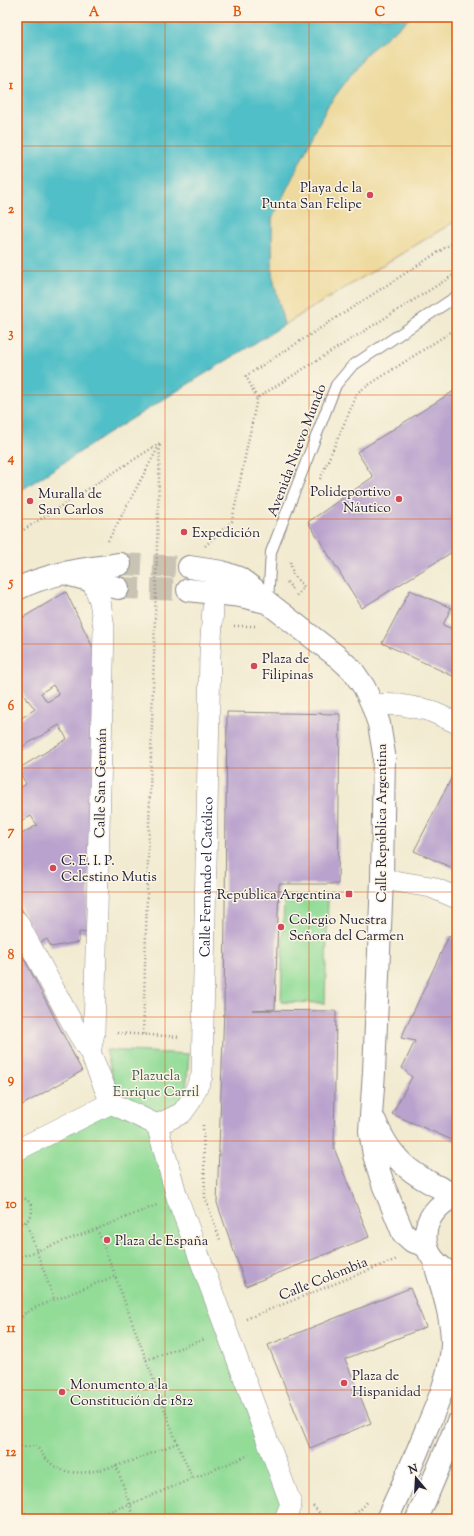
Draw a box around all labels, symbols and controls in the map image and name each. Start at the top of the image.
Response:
text: A [89,4,100,22]
text: B [233,4,242,22]
text: C [375,4,385,22]
text: 1 [9,77,14,95]
place label: Playa de la Punta San Felipe [262,179,363,215]
marker: Playa de la Punta San Felipe [365,190,375,200]
text: 2 [8,201,15,219]
text: 3 [8,325,14,343]
street label: Avenida Nuevo Mundo [263,381,333,520]
text: 4 [7,450,15,468]
place label: Polideportivo Náutico [310,483,391,519]
place label: Muralla de San Carlos [38,485,104,521]
marker: Polideportivo Náutico [394,494,404,504]
marker: Muralla de San Carlos [25,496,35,506]
place label: Expedición [192,524,260,544]
marker: Expedición [179,527,189,537]
text: 5 [8,574,14,592]
place label: Plaza de Filipinas [262,650,313,686]
marker: Plaza de Filipinas [249,661,259,671]
text: 6 [8,698,15,716]
street label: Calle San Germán [91,728,113,838]
street label: Calle República Argentina [373,743,393,902]
street label: Calle Fernando el Católico [196,796,219,957]
text: 7 [8,823,15,841]
place label: C. E. I. P. Celestino Mutis [61,852,157,888]
marker: C. E. I. P. Celestino Mutis [48,863,58,873]
place label: República Argentina [217,886,342,906]
marker: República Argentina [344,889,354,899]
place label: Colegio Nuestra Señora del Carmen [289,911,404,947]
marker: Colegio Nuestra Señora del Carmen [276,922,286,932]
text: 8 [8,947,15,965]
park label: Plazuela Enrique Carril [113,1067,199,1103]
text: 9 [8,1071,15,1089]
text: 10 [5,1196,17,1214]
place label: Plaza de España [115,1232,209,1252]
marker: Plaza de España [102,1235,112,1245]
street label: Calle Colombia [276,1253,372,1307]
text: 11 [7,1320,16,1338]
place label: Plaza de Hispanidad [352,1367,421,1403]
place label: Monumento a la Constitución de 1812 [70,1376,194,1412]
marker: Plaza de Hispanidad [339,1378,349,1388]
marker: Monumento a la Constitución de 1812 [57,1387,67,1397]
text: 12 [6,1444,17,1462]
north arrow [396,1458,436,1498]
text: N [406,1460,420,1479]

